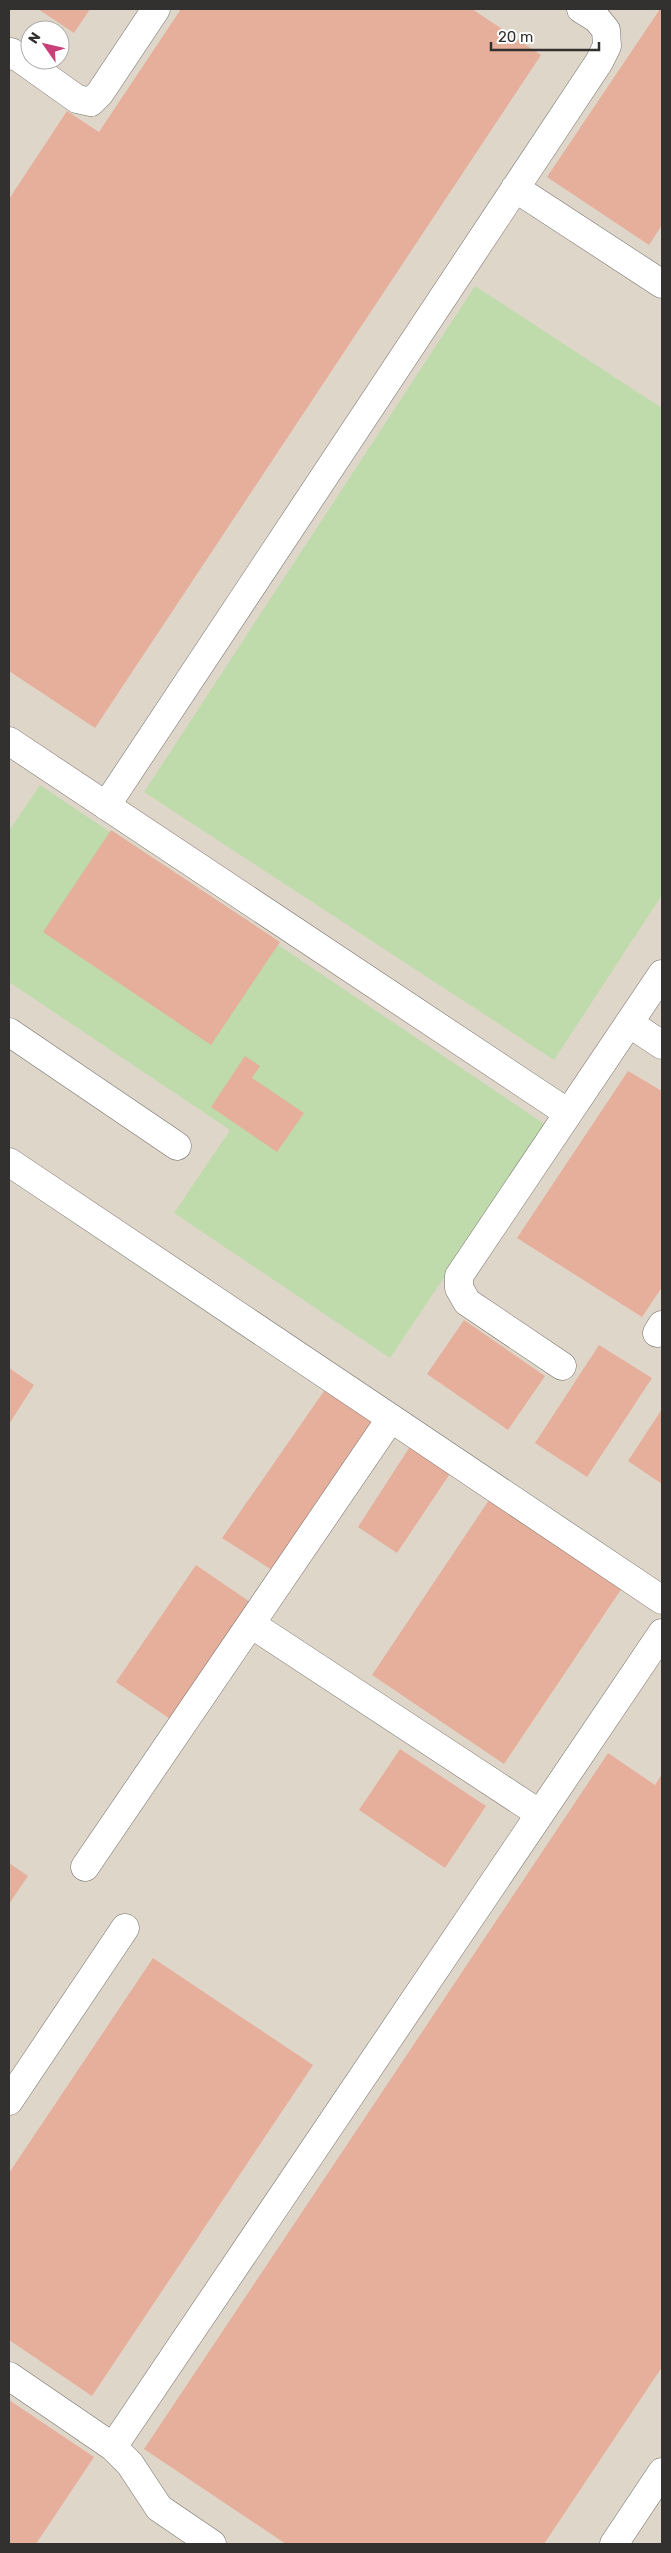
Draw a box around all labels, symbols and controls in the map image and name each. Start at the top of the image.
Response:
north arrow [20,20,70,70]
scale bar [491,20,598,52]
text: 20 m [498,28,533,46]
text: N [25,29,45,47]

